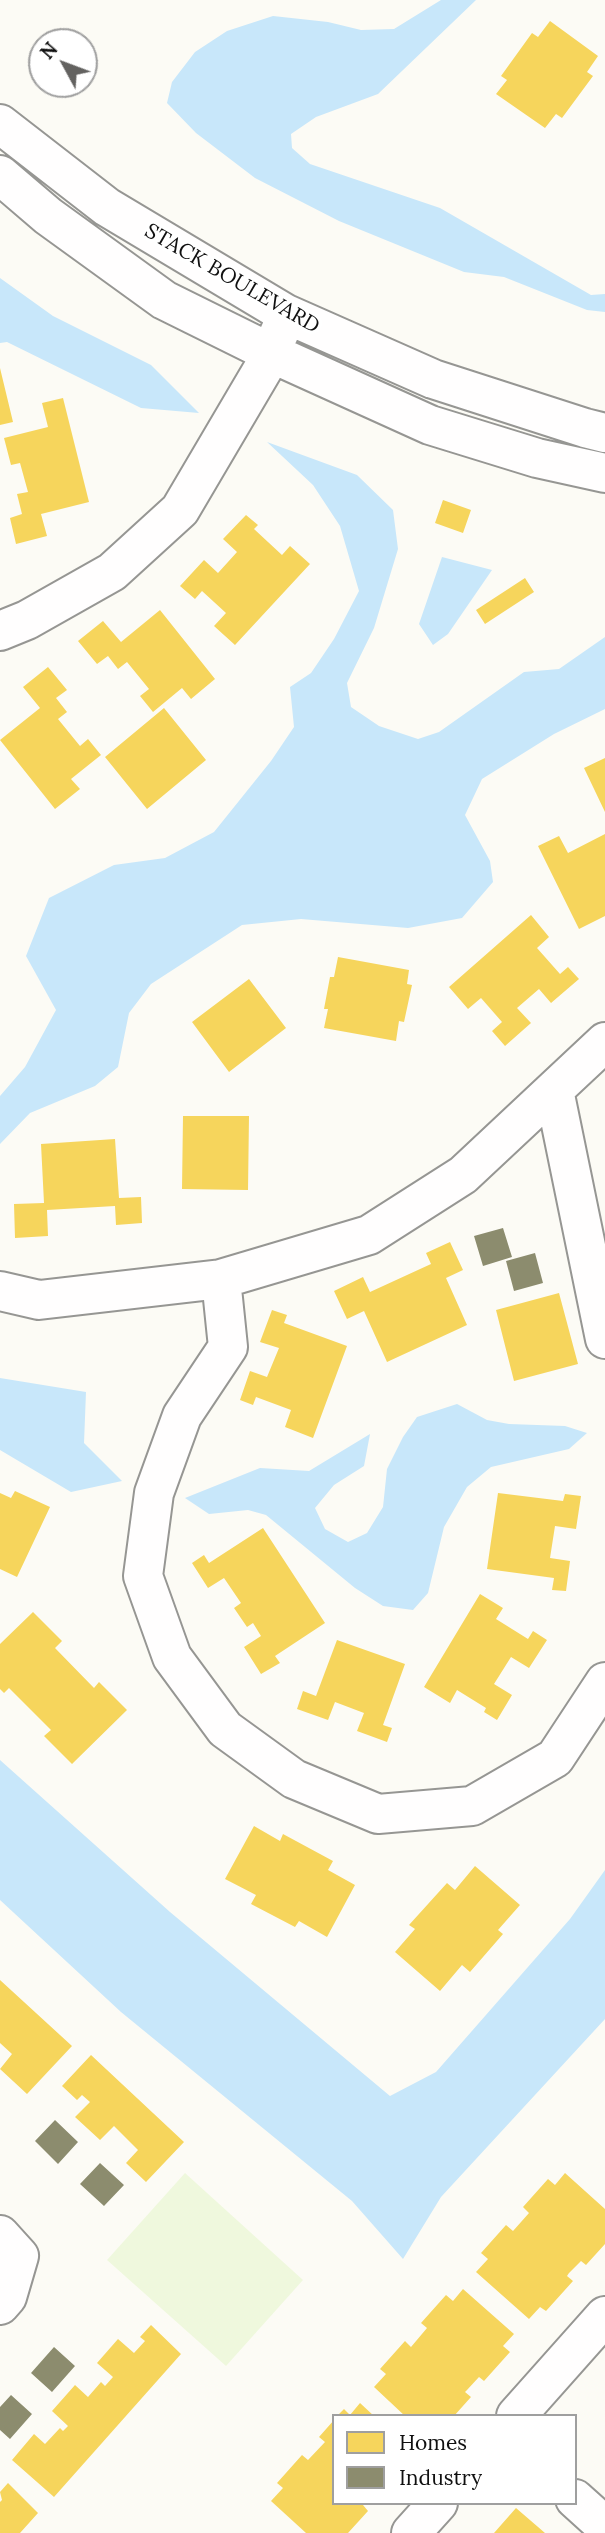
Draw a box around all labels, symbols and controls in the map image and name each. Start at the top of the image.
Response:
north arrow [28,28,98,98]
text: N [35,37,63,64]
street label: STACK BOULEVARD [140,219,324,339]
legend [332,2414,577,2505]
text: Homes [399,2429,467,2456]
text: Industry [399,2464,482,2491]

